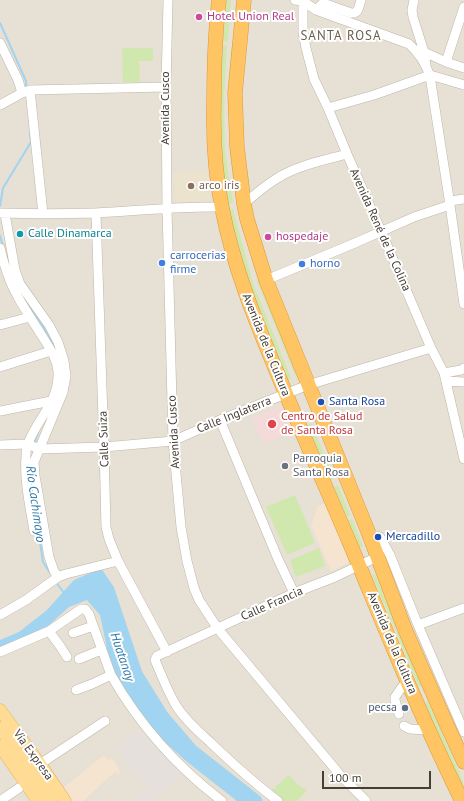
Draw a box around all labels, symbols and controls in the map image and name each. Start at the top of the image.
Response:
place label: Hotel Union Real [207,10,294,24]
marker: Hotel Union Real [194,12,204,22]
district label: SANTA ROSA [300,28,382,44]
street label: Avenida Cusco [159,71,173,145]
street label: Avenida René de la Colina [346,166,414,294]
place label: arco iris [199,179,239,193]
marker: arco iris [186,181,196,191]
place label: Calle Dinamarca [28,227,112,241]
marker: Calle Dinamarca [15,229,25,239]
place label: hospedaje [276,230,328,244]
marker: hospedaje [263,232,273,242]
place label: carrocerias firme [170,249,225,277]
place label: horno [310,257,340,271]
marker: carrocerias firme [157,258,167,268]
marker: horno [297,259,307,269]
street label: Avenida de la Cultura [239,292,293,398]
street label: Calle Inglaterra [195,394,273,436]
street label: Avenida Cusco [165,395,183,469]
place label: Santa Rosa [329,395,385,409]
marker: Santa Rosa [316,397,326,407]
place label: Centro de Salud de Santa Rosa [281,410,362,438]
street label: Calle Suiza [96,411,112,467]
marker: Centro de Salud de Santa Rosa [266,418,278,430]
place label: Parroquia Santa Rosa [293,452,349,480]
marker: Parroquia Santa Rosa [280,461,290,471]
water label: Río Cachimayo [22,465,48,543]
place label: Mercadillo [386,530,440,544]
marker: Mercadillo [373,532,383,542]
street label: Calle Francia [239,584,305,624]
street label: Avenida de la Cultura [364,590,420,696]
water label: Huatanay [106,631,138,683]
place label: pecsa [368,701,397,715]
marker: pecsa [400,703,410,713]
street label: Vía Expresa [10,727,56,783]
scale bar [324,763,433,789]
text: 100 m [329,770,362,785]

